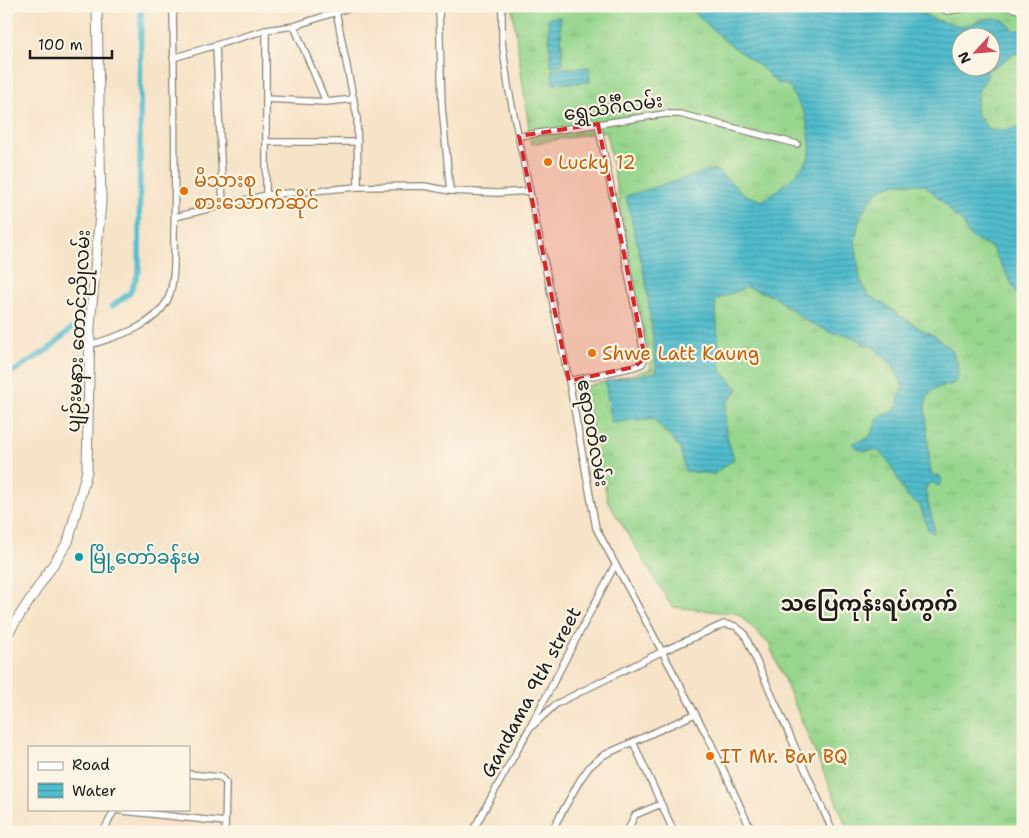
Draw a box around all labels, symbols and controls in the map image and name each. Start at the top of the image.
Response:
scale bar [30,28,112,60]
north arrow [952,28,1002,78]
text: 100 m [38,35,83,55]
text: N [954,49,975,67]
street label: ရွှေသိင်္ဂီလမ်း [562,86,665,129]
place label: Lucky 12 [558,150,636,175]
marker: Lucky 12 [542,156,554,168]
place label: မိသားစု စားသောက်ဆိုင် [194,166,319,219]
marker: မိသားစု စားသောက်ဆိုင် [178,185,190,197]
street label: ပျဉ်းမနား တောင်ညိုလမ်း [58,229,99,433]
place label: Shwe Latt Kaung [602,341,759,366]
marker: Shwe Latt Kaung [586,347,598,359]
street label: ဧရာဝတီလမ်း [568,377,617,489]
place label: မြို့တော်ခန်းမ [89,543,200,573]
marker: မြို့တော်ခန်းမ [73,551,85,563]
district label: သပြေကုန်းရပ်ကွက် [780,588,958,621]
street label: Gandama 9th street [475,602,587,782]
place label: IT Mr. Bar BQ [720,744,848,769]
legend [28,746,190,810]
marker: IT Mr. Bar BQ [704,750,716,762]
text: Road [72,755,110,775]
text: Water [72,781,116,801]

